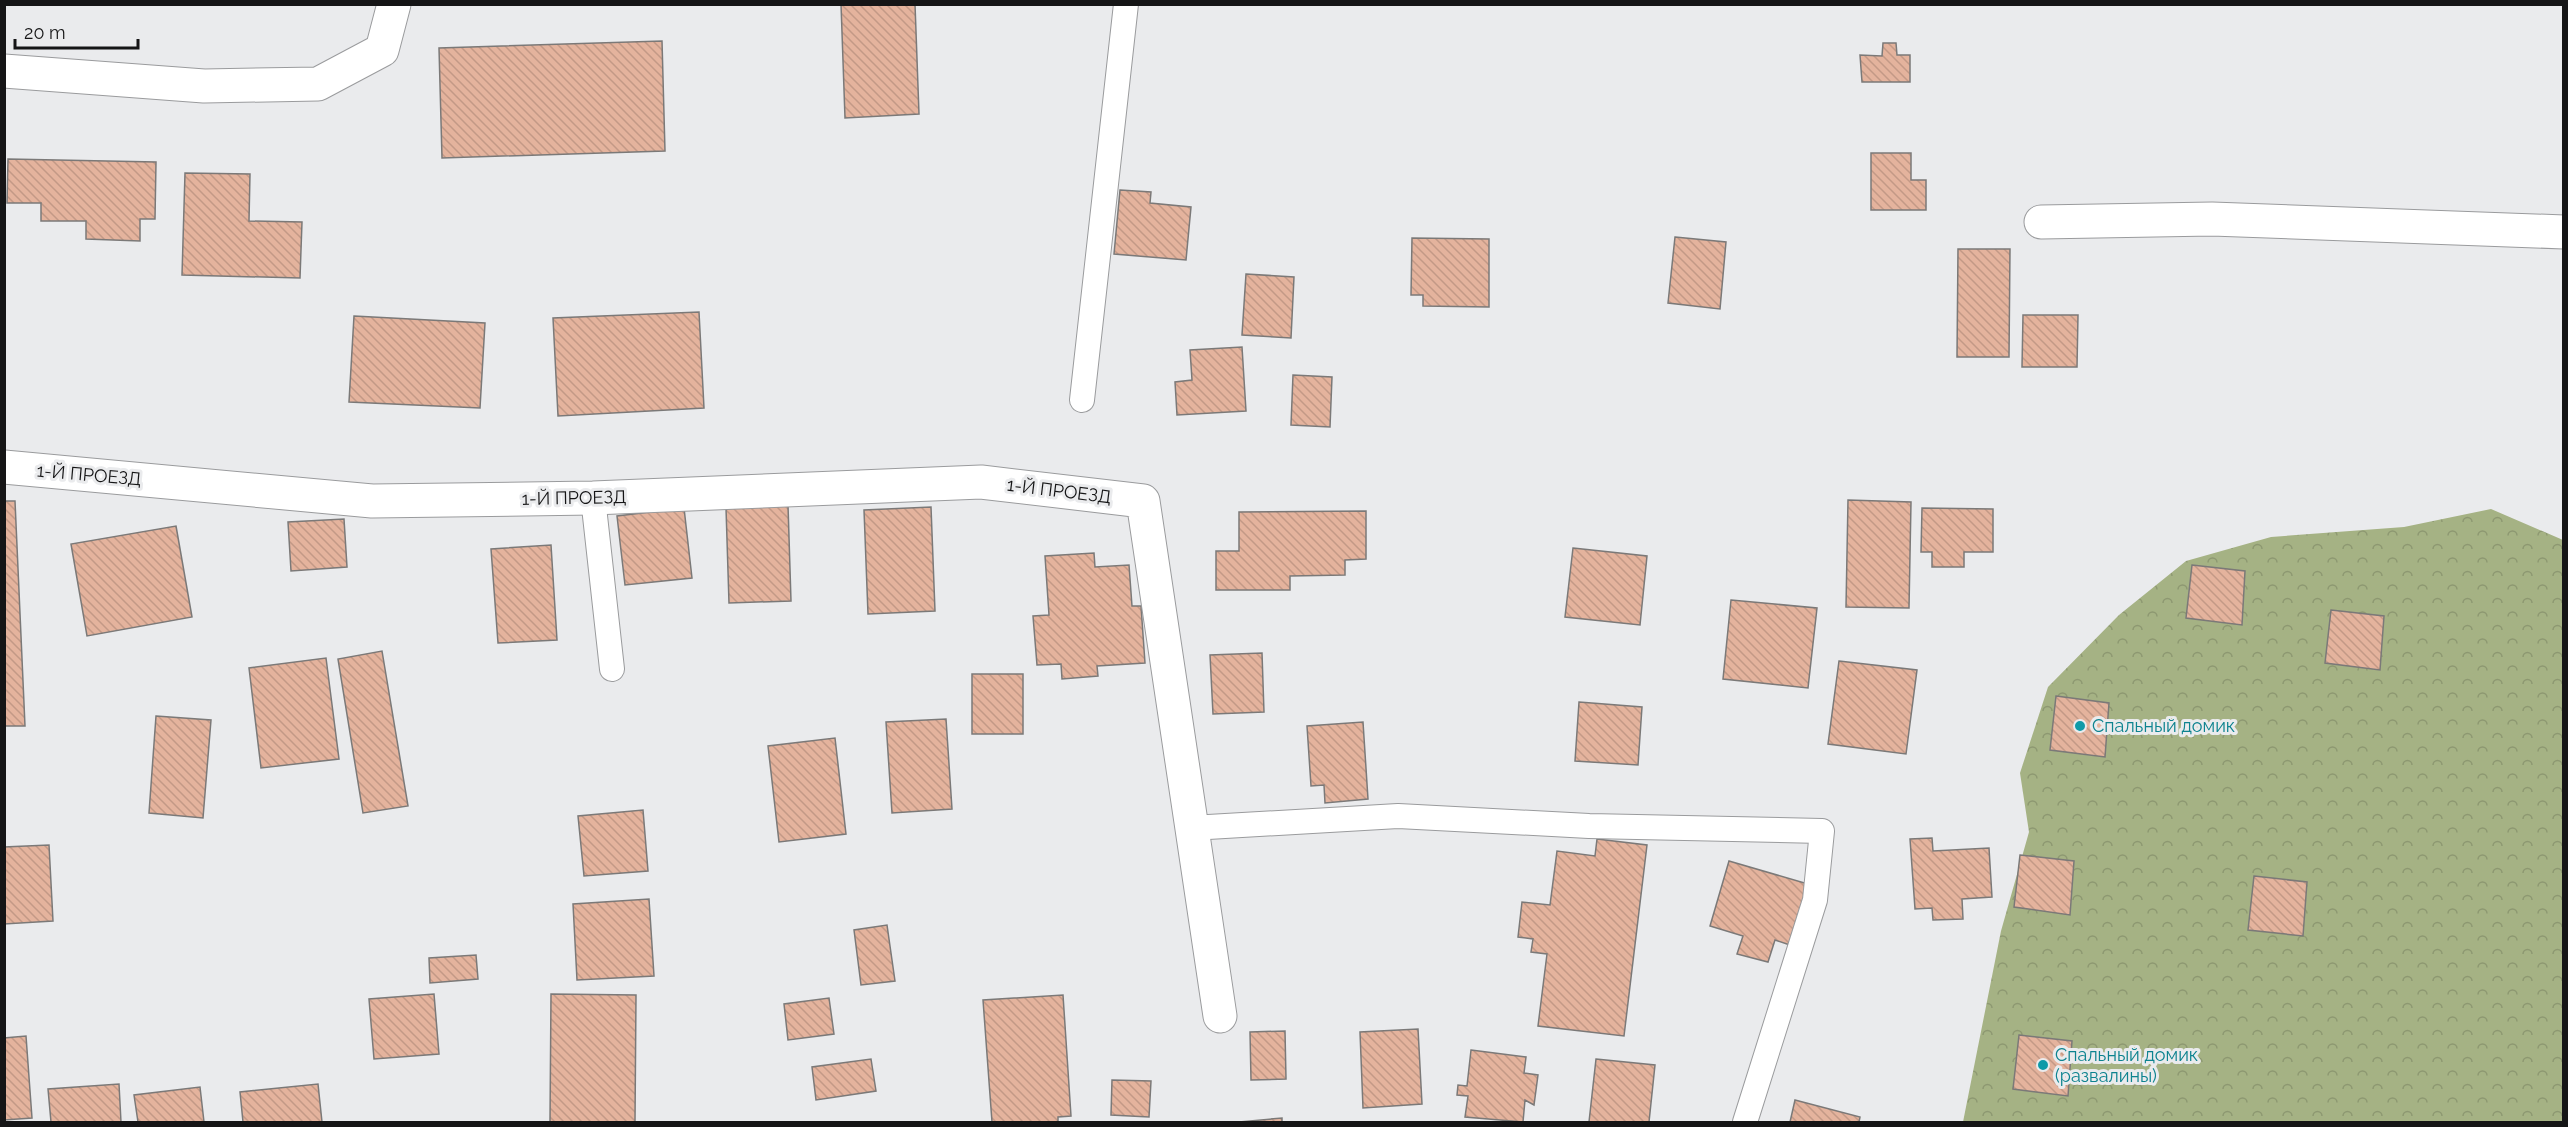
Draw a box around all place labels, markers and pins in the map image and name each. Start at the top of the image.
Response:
place label: Спальный домик [2092,715,2235,736]
marker: Спальный домик [2073,719,2087,733]
place label: Спальный домик (развалины) [2055,1044,2198,1086]
marker: Спальный домик (развалины) [2036,1058,2050,1072]

